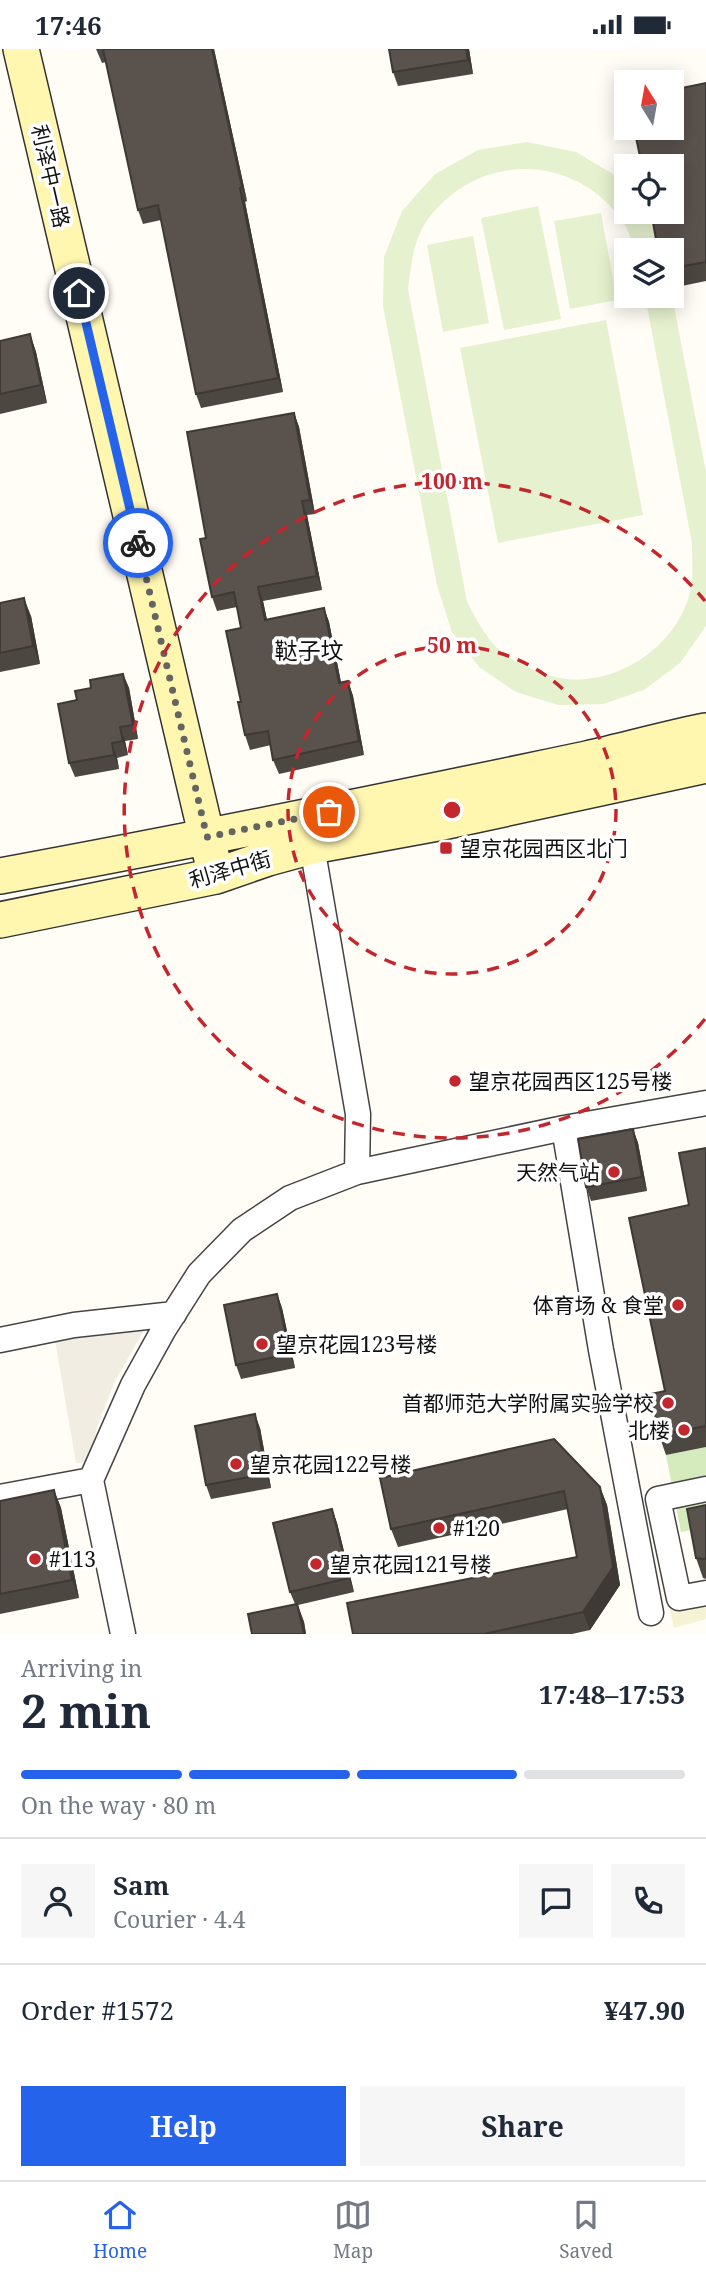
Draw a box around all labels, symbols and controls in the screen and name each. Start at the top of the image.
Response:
text: 17:46 [35,7,102,43]
north arrow [614,70,684,140]
map controls [614,70,684,308]
street label: 利泽中一路 [26,122,76,230]
button: locate [614,154,684,224]
button: layers [614,238,684,308]
pin [49,263,109,323]
icon: home [60,274,98,312]
text: 100 m [421,467,483,495]
courier [103,508,173,578]
icon: bike [119,524,157,562]
text: 50 m [427,631,477,659]
district label: 鞑子坟 [275,634,344,666]
pin [299,782,359,842]
icon: bag [310,793,348,831]
centre of rings [440,798,464,822]
place label: 望京花园西区北门 [460,834,628,862]
marker: 望京花园西区北门 [438,840,454,856]
street label: 利泽中街 [186,844,274,894]
place label: 望京花园西区125号楼 [469,1067,672,1095]
marker: 望京花园西区125号楼 [447,1073,463,1089]
place label: 天然气站 [516,1158,600,1186]
marker: 天然气站 [606,1164,622,1180]
place label: 体育场 & 食堂 [532,1291,664,1319]
marker: 体育场 & 食堂 [670,1297,686,1313]
place label: 望京花园123号楼 [276,1330,437,1358]
marker: 望京花园123号楼 [254,1336,270,1352]
place label: 首都师范大学附属实验学校 [402,1389,654,1417]
marker: 首都师范大学附属实验学校 [660,1395,676,1411]
place label: 北楼 [628,1416,670,1444]
marker: 北楼 [676,1422,692,1438]
place label: 望京花园122号楼 [250,1450,411,1478]
marker: 望京花园122号楼 [228,1456,244,1472]
place label: #120 [453,1514,500,1542]
marker: #120 [431,1520,447,1536]
place label: #113 [49,1545,96,1573]
place label: 望京花园121号楼 [330,1550,491,1578]
marker: #113 [27,1551,43,1567]
marker: 望京花园121号楼 [308,1556,324,1572]
text: Arriving in [21,1652,142,1684]
text: 17:48–17:53 [539,1676,685,1712]
text: 2 min [21,1679,151,1741]
text: On the way · 80 m [21,1789,216,1821]
button: person [21,1864,95,1938]
button: chat [519,1864,593,1938]
button: phone [611,1864,685,1938]
text: Sam [113,1867,169,1903]
text: Courier · 4.4 [113,1903,246,1935]
text: Order #1572 [21,1992,174,2028]
text: ¥47.90 [604,1992,685,2028]
button: Help [21,2086,346,2166]
button: Share [360,2086,685,2166]
tab: Home [93,2196,147,2264]
tab: Map [333,2196,373,2264]
tab: Saved [559,2196,613,2264]

